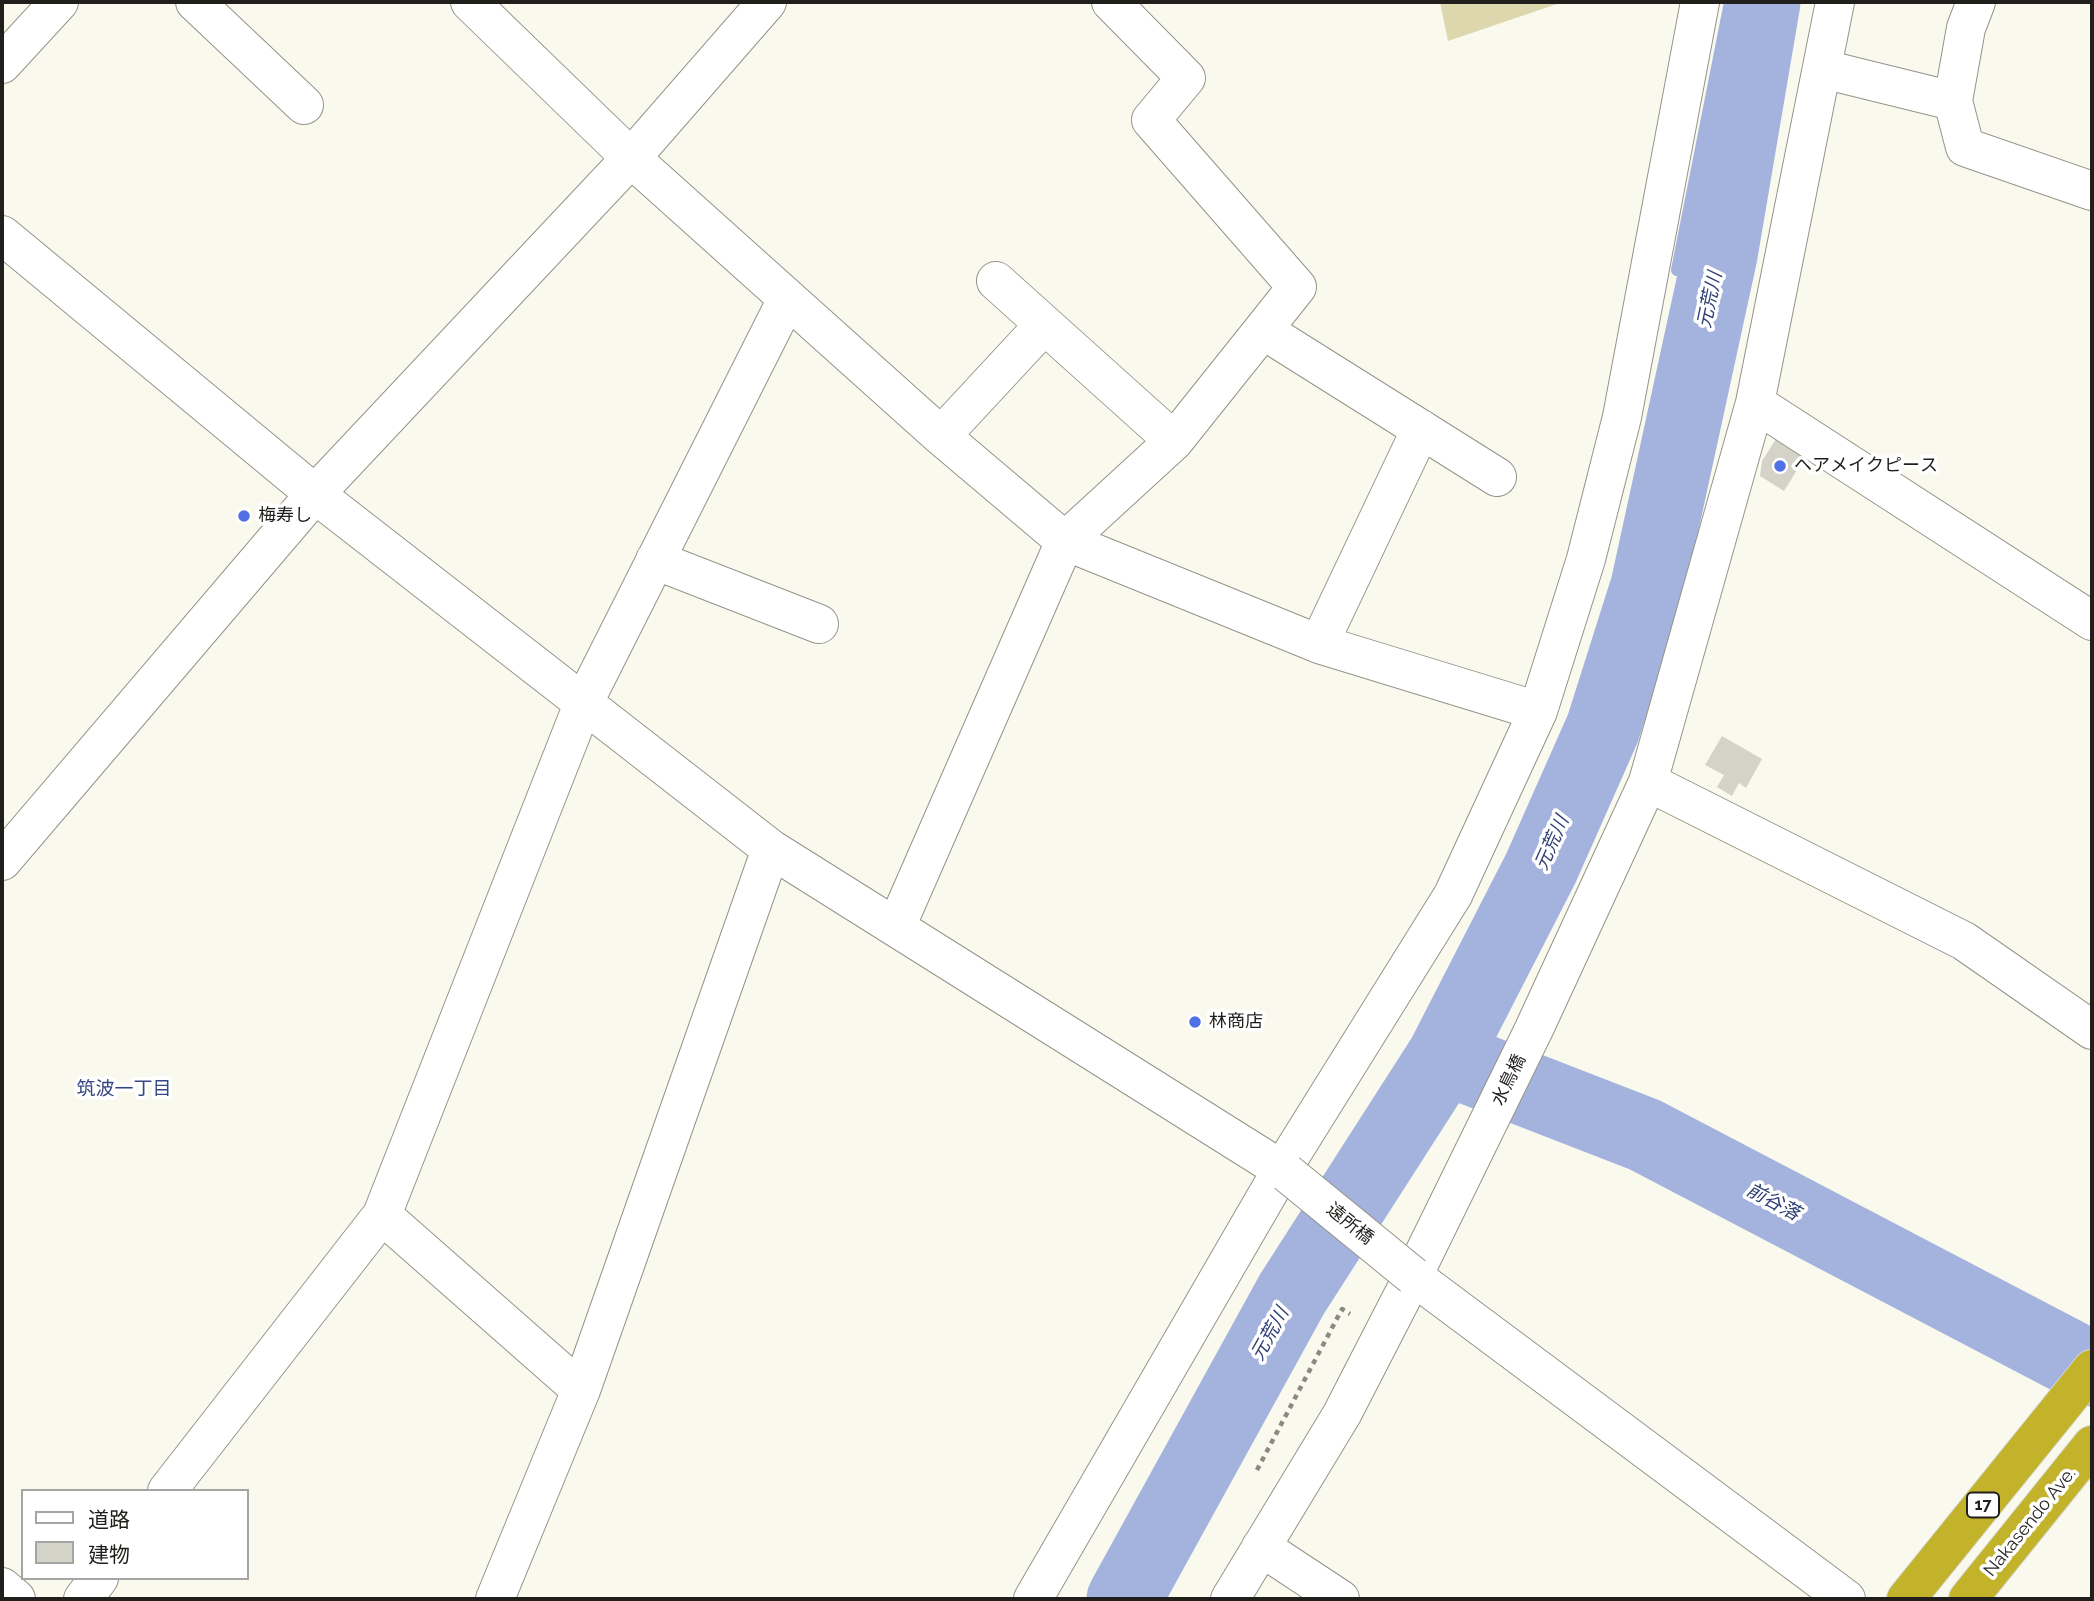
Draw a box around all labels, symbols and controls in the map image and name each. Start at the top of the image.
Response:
water label: 元荒川 [1693,270,1727,330]
place label: ヘアメイクピース [1794,455,1938,477]
marker: ヘアメイクピース [1772,458,1788,474]
place label: 梅寿し [258,505,312,527]
marker: 梅寿し [236,508,252,524]
water label: 元荒川 [1530,812,1574,874]
place label: 林商店 [1209,1011,1263,1033]
marker: 林商店 [1187,1014,1203,1030]
street label: 水鳥橋 [1487,1051,1531,1109]
district label: 筑波一丁目 [77,1078,171,1100]
water label: 前谷落 [1742,1179,1804,1225]
street label: 遠所橋 [1322,1199,1378,1249]
water label: 元荒川 [1246,1304,1294,1364]
street label: Nakasendo Ave. [1979,1463,2081,1581]
legend [21,1489,248,1580]
road number: 17 [1967,1492,1999,1518]
text: 道路 [88,1507,130,1532]
text: 建物 [88,1542,130,1567]

